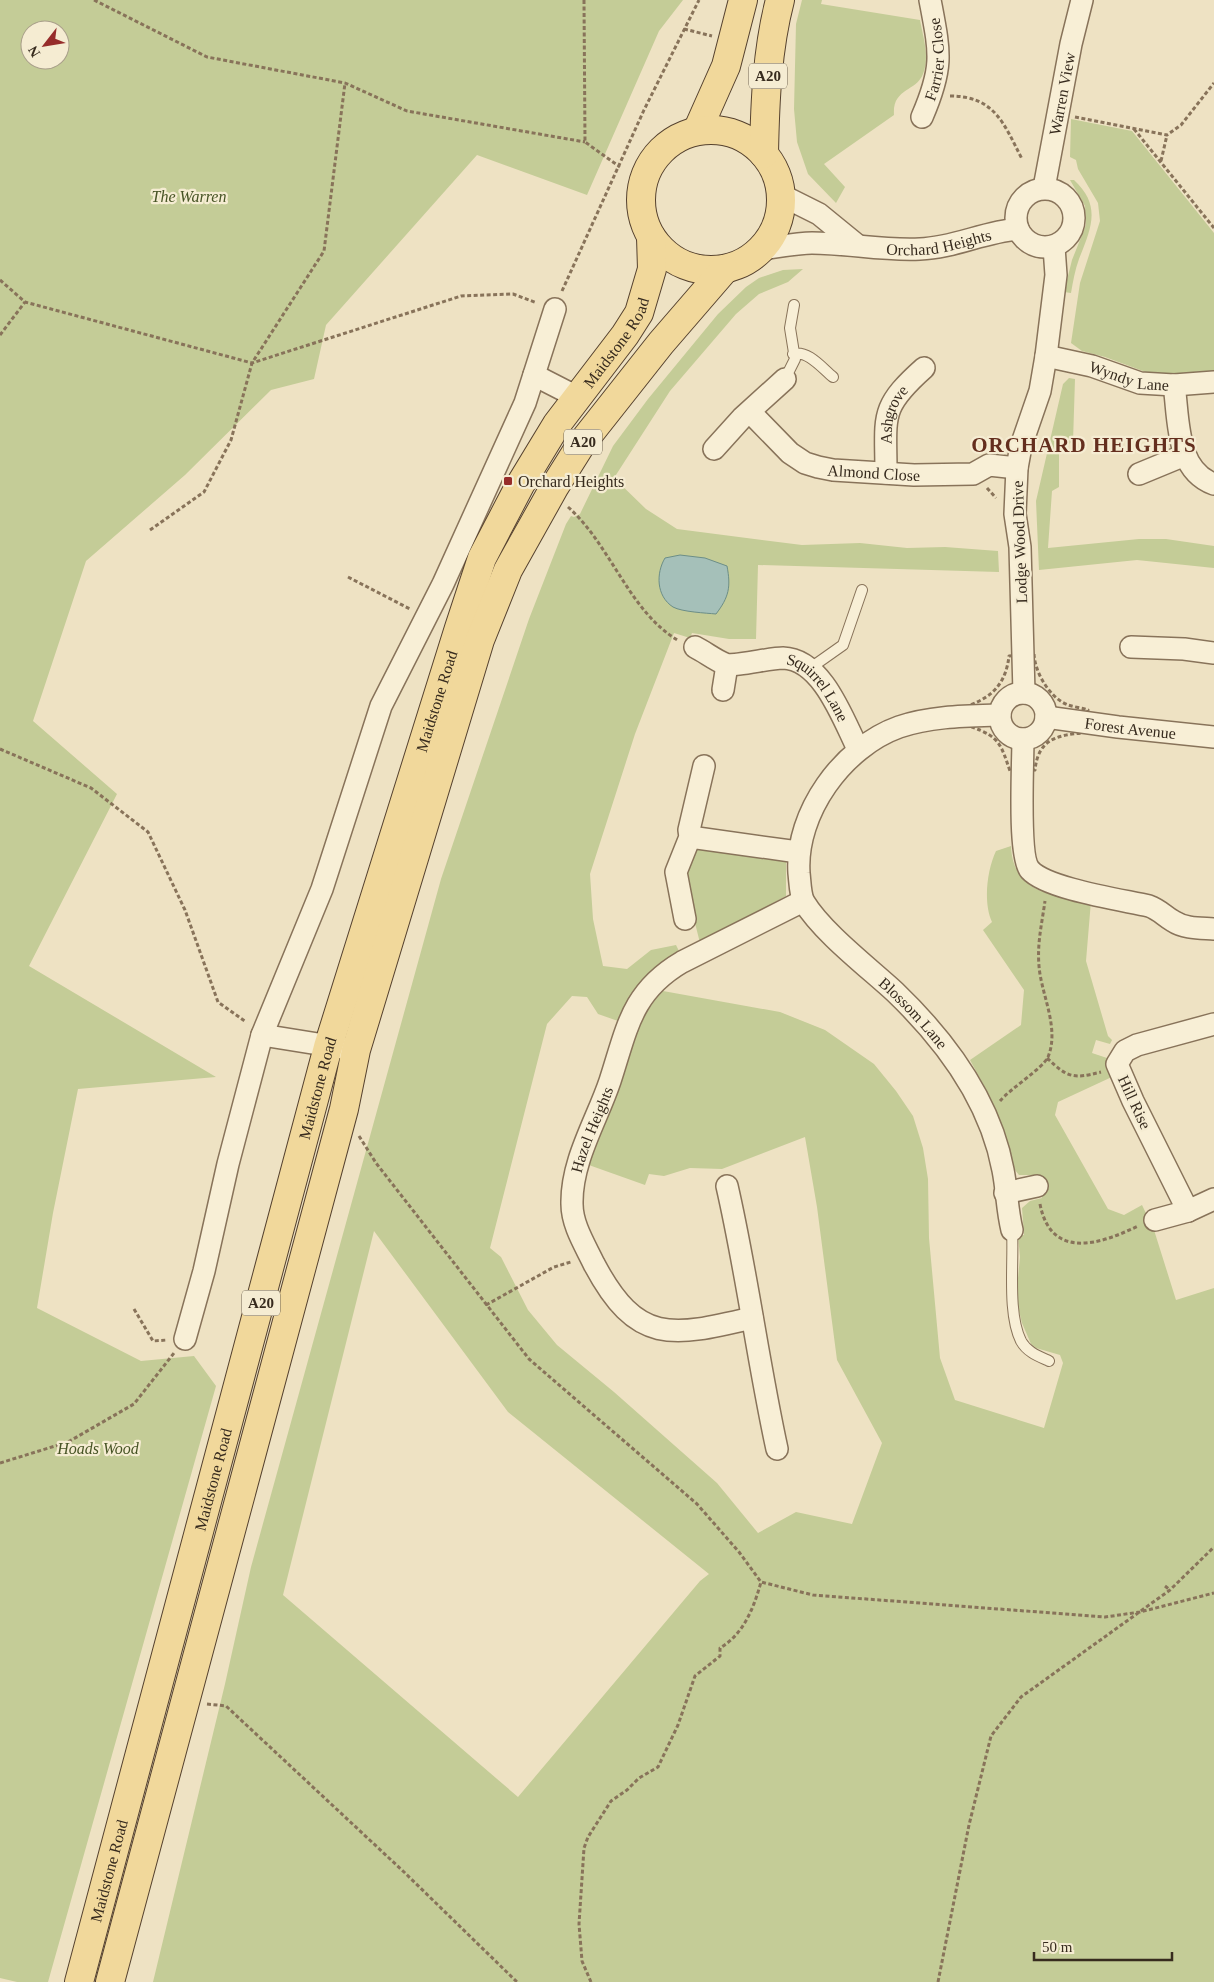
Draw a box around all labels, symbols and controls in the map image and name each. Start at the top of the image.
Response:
street label: Farrier Close [921,16,947,103]
north arrow [20,20,70,70]
text: N [25,43,43,60]
street label: Warren View [1046,50,1078,137]
road number: A20 [749,64,787,88]
park label: The Warren [152,188,226,205]
street label: Orchard Heights [886,226,993,258]
street label: Maidstone Road [580,296,652,391]
street label: Wyndy Lane [1087,358,1169,394]
street label: Ashgrove [878,382,911,444]
road number: A20 [564,430,602,454]
district label: ORCHARD HEIGHTS [971,433,1197,457]
street label: Almond Close [827,462,920,484]
place label: Orchard Heights [518,473,624,491]
marker: Orchard Heights [502,475,514,487]
street label: Lodge Wood Drive [1009,480,1031,604]
street label: Maidstone Road [413,648,460,754]
street label: Squirrel Lane [785,650,852,724]
street label: Forest Avenue [1084,714,1177,742]
street label: Blossom Lane [876,974,951,1052]
street label: Maidstone Road [296,1035,340,1141]
street label: Hill Rise [1115,1073,1154,1132]
street label: Hazel Heights [568,1084,616,1175]
road number: A20 [242,1290,280,1316]
street label: Maidstone Road [192,1427,235,1533]
park label: Hoads Wood [56,1440,140,1457]
street label: Maidstone Road [87,1818,131,1924]
scale bar [1034,1930,1172,1962]
text: 50 m [1042,1939,1073,1955]

